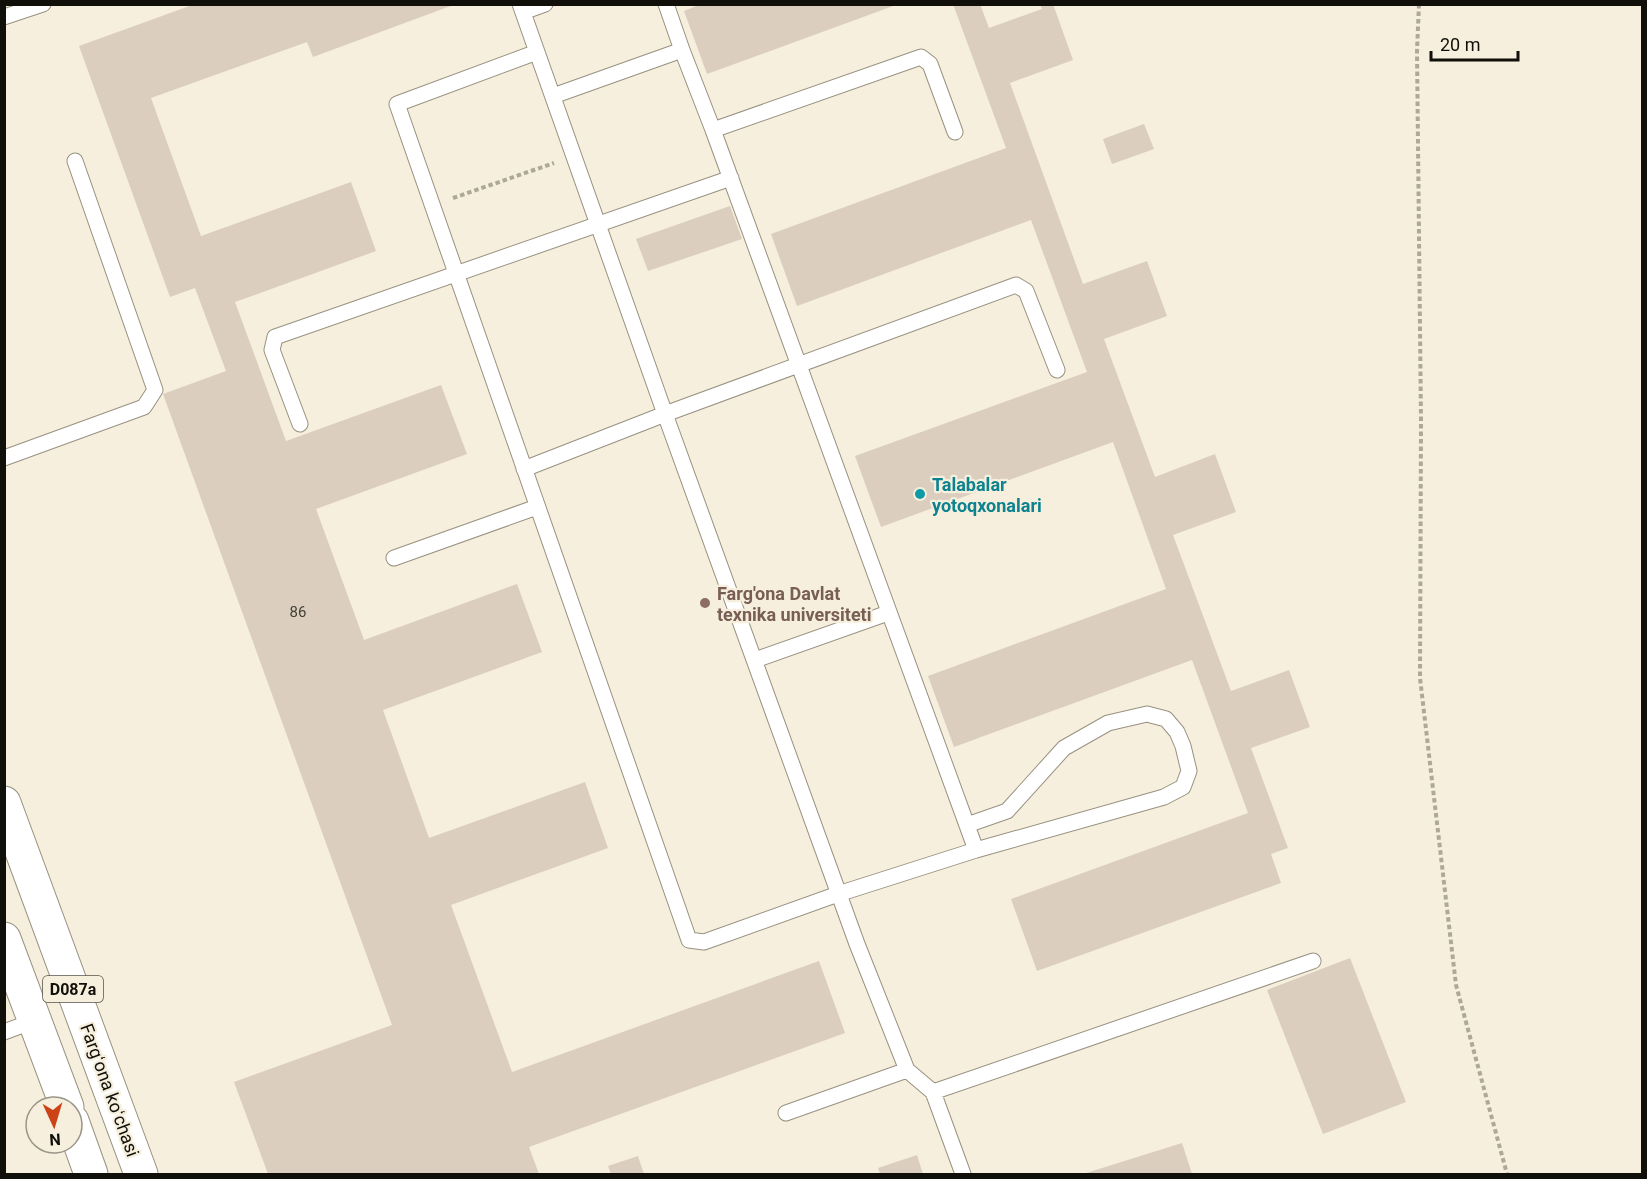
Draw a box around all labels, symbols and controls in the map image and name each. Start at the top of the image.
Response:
scale bar [1431,24,1518,62]
text: 20 m [1440,34,1480,55]
place label: Talabalar yotoqxonalari [932,474,1042,516]
marker: Talabalar yotoqxonalari [913,487,927,501]
place label: Farg'ona Davlat texnika universiteti [717,583,871,625]
marker: Farg'ona Davlat texnika universiteti [698,596,712,610]
house number: 86 [290,603,306,621]
road number: D087a [43,976,103,1002]
street label: Fargʻona koʻchasi [76,1021,144,1159]
north arrow [24,1095,84,1155]
text: N [49,1130,61,1149]

